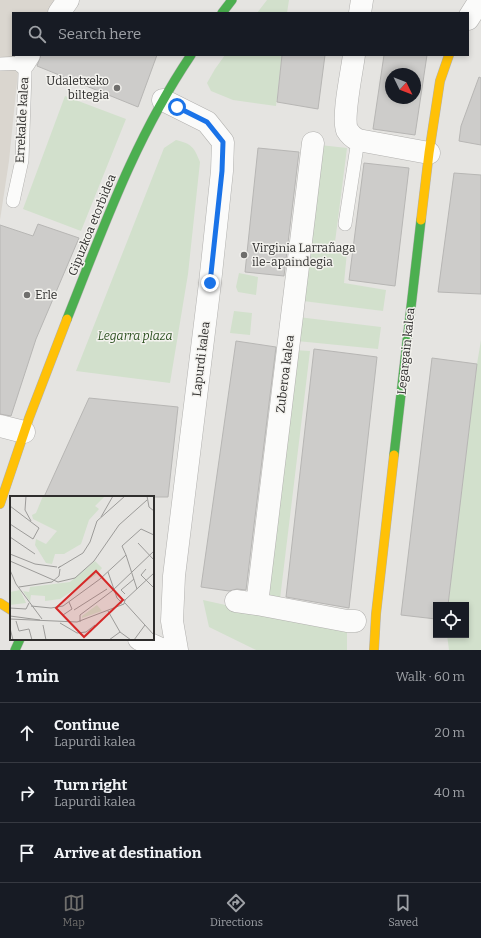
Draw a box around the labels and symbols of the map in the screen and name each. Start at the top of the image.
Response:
north arrow [385,68,421,104]
place label: Udaletxeko biltegia [46,74,109,102]
street label: Errekalde kalea [13,76,31,163]
marker: Udaletxeko biltegia [112,83,122,93]
route start [168,98,186,116]
street label: Gipuzkoa etorbidea [65,172,119,278]
place label: Virginia Larrañaga ile-apaindegia [252,241,356,269]
marker: Virginia Larrañaga ile-apaindegia [239,250,249,260]
route end [201,274,219,292]
place label: Erle [35,288,57,302]
marker: Erle [22,290,32,300]
street label: Legargain kalea [394,306,418,395]
street label: Lapurdi kalea [189,320,213,397]
park label: Legarra plaza [97,329,173,343]
street label: Zuberoa kalea [273,334,297,414]
inset map [10,496,154,640]

